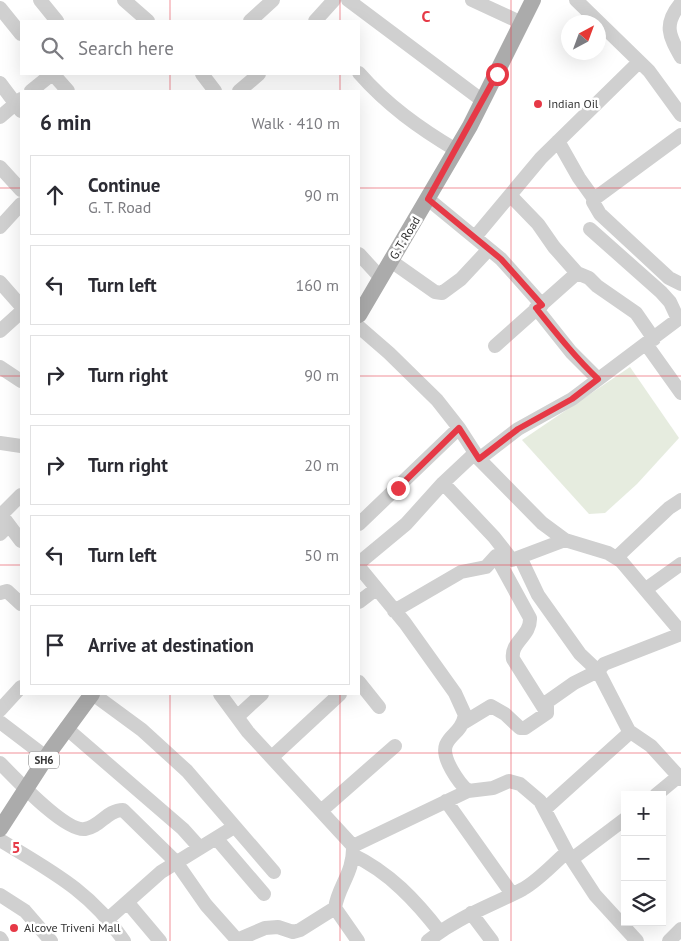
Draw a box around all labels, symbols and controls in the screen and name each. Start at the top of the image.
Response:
text: C [422,6,431,26]
north arrow [561,15,606,60]
search box [20,20,360,75]
icon: search [38,34,66,62]
text: Search here [78,36,174,60]
route start [486,63,509,86]
place label: Indian Oil [548,96,599,111]
marker: Indian Oil [532,98,544,110]
text: 6 min [40,109,91,136]
text: Walk · 410 m [251,113,340,133]
text: Continue [88,173,160,197]
icon: ahead [41,181,69,209]
text: 90 m [304,185,339,205]
text: G. T. Road [88,197,151,217]
street label: G. T. Road [386,214,423,262]
icon: left [41,271,69,299]
text: Turn left [88,273,157,297]
text: 160 m [296,275,339,295]
icon: right [41,361,69,389]
text: Turn right [88,363,168,387]
text: 90 m [304,365,339,385]
icon: right [41,451,69,479]
text: Turn right [88,453,168,477]
text: 20 m [304,455,339,475]
route end [387,477,410,500]
icon: left [41,541,69,569]
text: Turn left [88,543,157,567]
text: 50 m [304,545,339,565]
icon: arrive [41,631,69,659]
text: Arrive at destination [88,633,254,657]
road number: SH6 [29,752,59,768]
map controls [621,791,666,926]
button: + [621,791,666,836]
button: − [621,836,666,881]
text: 5 [11,837,21,857]
button: layers [621,881,666,926]
place label: Alcove Triveni Mall [24,920,121,935]
marker: Alcove Triveni Mall [8,922,20,934]

